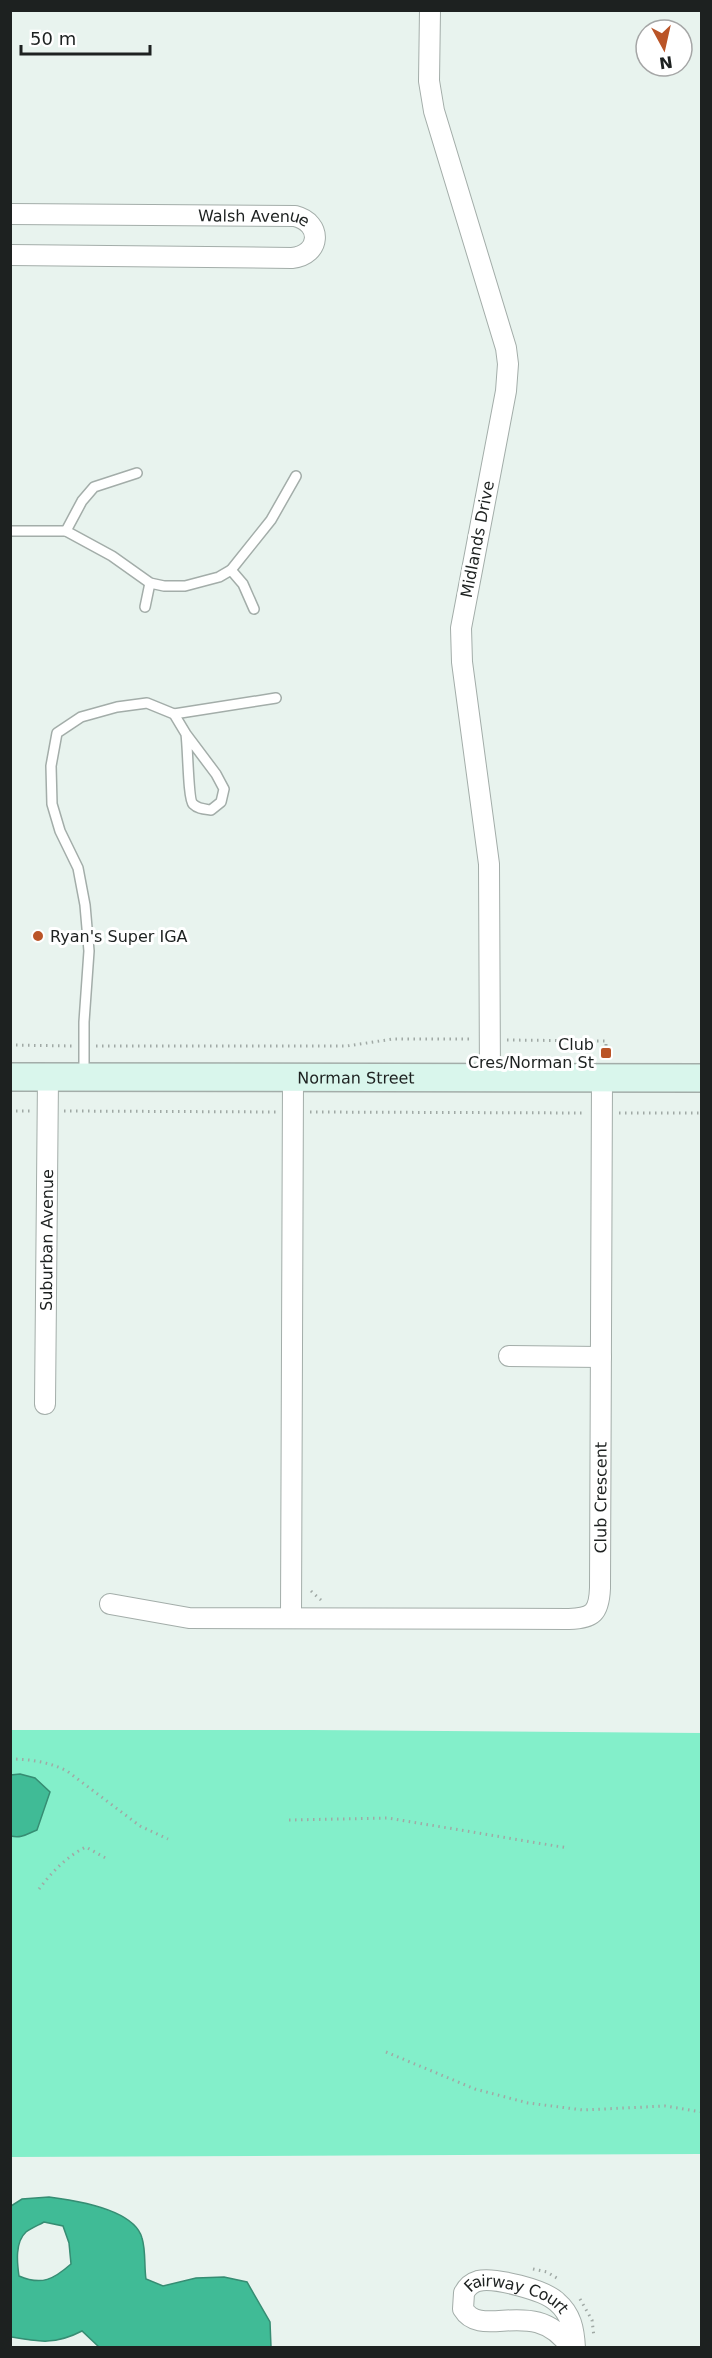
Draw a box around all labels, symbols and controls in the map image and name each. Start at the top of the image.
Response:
scale bar [21,18,150,56]
north arrow [634,18,694,78]
text: 50 m [30,28,76,49]
text: N [658,52,674,73]
street label: Walsh Avenue [198,206,313,231]
street label: Midlands Drive [457,479,498,599]
place label: Ryan's Super IGA [50,927,188,946]
marker: Ryan's Super IGA [31,929,45,943]
place label: Club Cres/Norman St [468,1035,594,1072]
marker: Club Cres/Norman St [599,1046,613,1060]
street label: Norman Street [297,1068,415,1088]
street label: Suburban Avenue [37,1169,57,1311]
street label: Club Crescent [591,1442,611,1554]
street label: Fairway Court [460,2271,573,2318]

